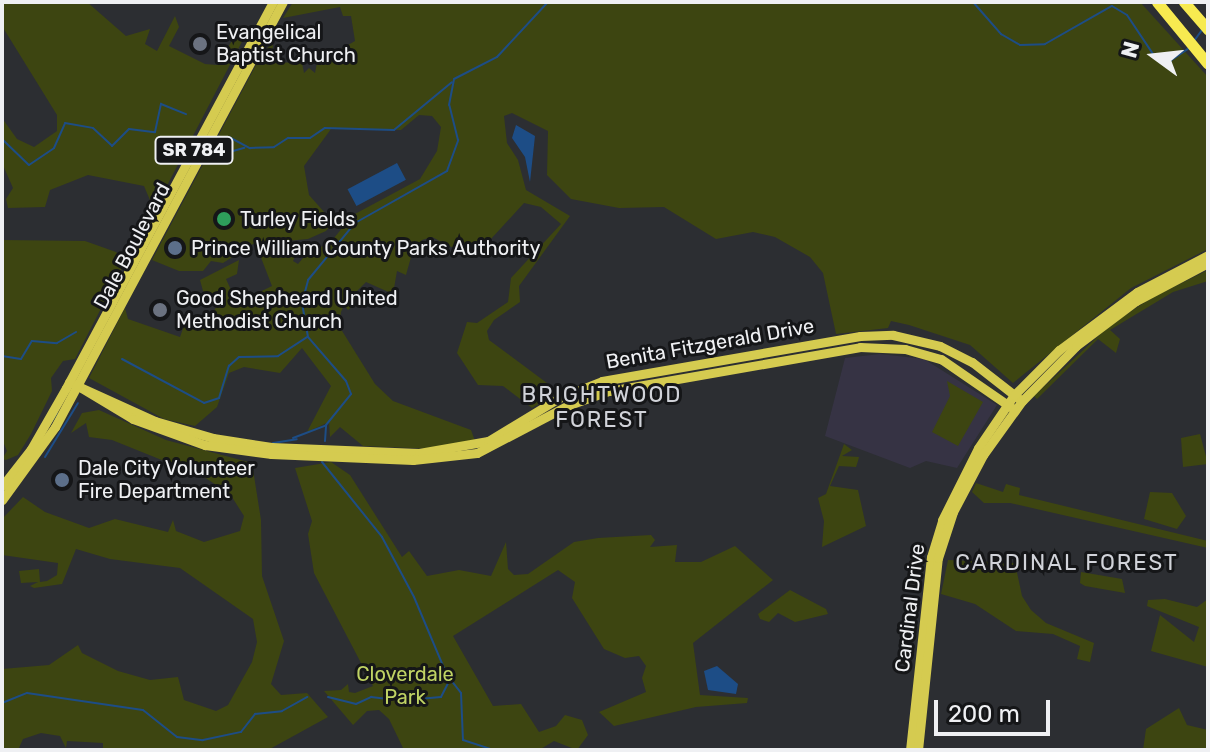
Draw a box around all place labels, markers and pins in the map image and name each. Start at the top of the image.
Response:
place label: Evangelical Baptist Church [216,20,356,67]
marker: Evangelical Baptist Church [191,35,209,53]
place label: Turley Fields [240,207,356,231]
marker: Turley Fields [215,210,233,228]
place label: Prince William County Parks Authority [191,236,542,260]
marker: Prince William County Parks Authority [166,239,184,257]
place label: Good Shepheard United Methodist Church [176,286,398,333]
marker: Good Shepheard United Methodist Church [151,301,169,319]
place label: Dale City Volunteer Fire Department [78,456,256,503]
marker: Dale City Volunteer Fire Department [53,471,71,489]

